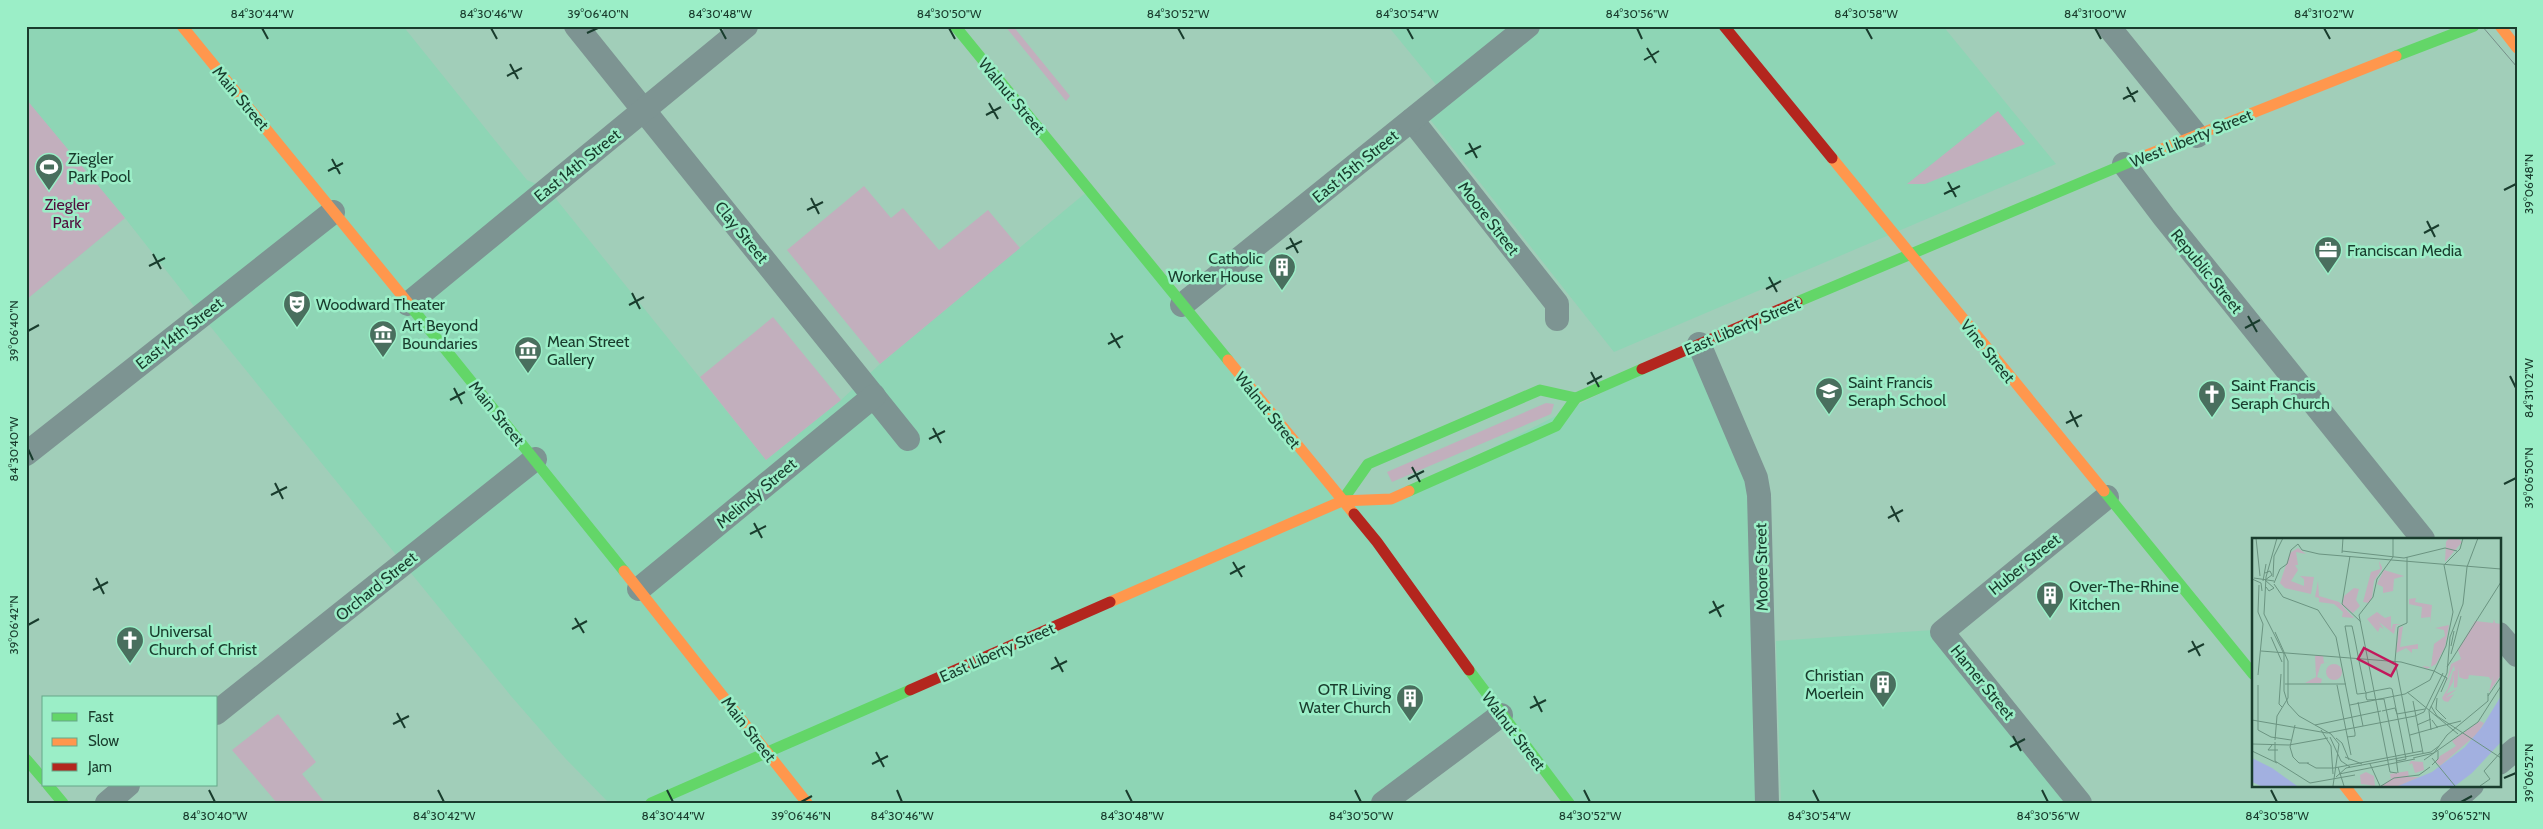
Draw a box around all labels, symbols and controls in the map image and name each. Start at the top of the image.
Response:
text: 84°30'44"W [230,6,294,21]
text: 84°30'46"W [459,6,523,21]
text: 39°06'40"N [567,6,629,21]
text: 84°30'48"W [688,6,752,21]
text: 84°30'50"W [917,6,982,21]
text: 84°30'52"W [1147,6,1210,21]
text: 84°30'54"W [1375,6,1439,21]
text: 84°30'56"W [1605,6,1669,21]
text: 84°30'58"W [1834,6,1898,21]
text: 84°31'00"W [2064,6,2127,21]
text: 84°31'02"W [2294,6,2355,21]
street label: Walnut Street [974,54,1049,139]
street label: Main Street [208,62,273,135]
street label: West Liberty Street [2127,105,2256,172]
street label: East 14th Street [530,124,625,206]
street label: East 15th Street [1309,126,1402,207]
place label: Ziegler Park Pool [68,149,131,186]
sports icon: Ziegler Park Pool [34,152,64,191]
text: 39°06'48"N [2521,154,2536,214]
street label: Moore Street [1454,178,1524,259]
park label: Ziegler Park [44,195,91,232]
street label: Clay Street [711,198,773,267]
street label: Republic Street [2167,225,2247,318]
office icon: Franciscan Media [2313,235,2343,274]
place label: Franciscan Media [2347,241,2462,260]
place label: Catholic Worker House [1168,249,1263,286]
building icon: Catholic Worker House [1267,252,1297,291]
theatre icon: Woodward Theater [282,289,312,328]
street label: East 14th Street [132,293,227,373]
street label: East Liberty Street [1681,293,1803,359]
place label: Woodward Theater [316,295,446,314]
text: 39°06'40"N [6,300,21,362]
place label: Art Beyond Boundaries [402,316,478,353]
street label: Vine Street [1956,316,2019,387]
museum icon: Art Beyond Boundaries [368,319,398,358]
place label: Mean Street Gallery [547,332,630,369]
museum icon: Mean Street Gallery [513,335,543,374]
text: 84°31'02"W [2521,357,2536,418]
street label: Walnut Street [1231,368,1305,453]
place label: Saint Francis Seraph School [1848,373,1946,410]
school or university icon: Saint Francis Seraph School [1814,376,1844,415]
place label: Saint Francis Seraph Church [2231,376,2330,413]
street label: Main Street [465,377,529,450]
church icon: Saint Francis Seraph Church [2197,379,2227,418]
text: 84°30'40"W [6,416,21,481]
text: 39°06'50"N [2521,447,2536,509]
street label: Melindy Street [712,454,801,532]
street label: Moore Street [1751,522,1772,611]
street label: Huber Street [1985,529,2064,599]
inset map [2252,538,2500,786]
street label: Orchard Street [332,547,421,625]
place label: Over-The-Rhine Kitchen [2069,577,2179,614]
building icon: Over-The-Rhine Kitchen [2035,580,2065,619]
text: 39°06'42"N [6,595,21,655]
street label: East Liberty Street [937,618,1058,686]
place label: Universal Church of Christ [149,622,258,659]
church icon: Universal Church of Christ [115,625,145,664]
street label: Hamer Street [1947,641,2019,724]
place label: Christian Moerlein [1805,666,1864,703]
building icon: Christian Moerlein [1868,669,1898,708]
place label: OTR Living Water Church [1299,680,1392,717]
building icon: OTR Living Water Church [1395,683,1425,722]
street label: Walnut Street [1478,688,1550,775]
street label: Main Street [717,693,780,766]
legend [42,696,218,786]
text: Fast [88,708,113,726]
text: Slow [88,732,119,750]
text: 39°06'52"N [2521,743,2536,803]
text: Jam [87,758,112,776]
text: 84°30'40"W [183,808,248,823]
text: 84°30'42"W [413,808,476,823]
text: 84°30'44"W [641,808,705,823]
text: 39°06'46"N [771,808,831,823]
text: 84°30'46"W [870,808,934,823]
text: 84°30'48"W [1100,808,1164,823]
text: 84°30'50"W [1329,808,1394,823]
text: 84°30'52"W [1559,808,1622,823]
text: 84°30'54"W [1787,808,1851,823]
text: 84°30'56"W [2016,808,2080,823]
text: 84°30'58"W [2245,808,2309,823]
text: 39°06'52"N [2431,808,2491,823]

